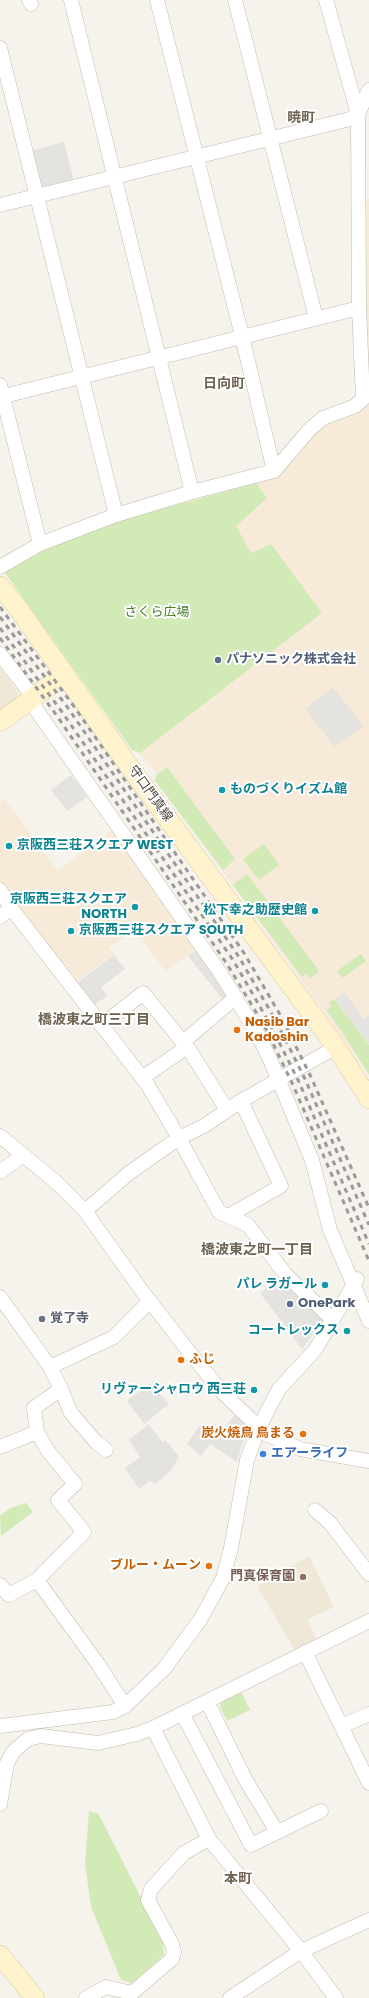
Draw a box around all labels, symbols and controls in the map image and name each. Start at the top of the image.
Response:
district label: 暁町 [287,110,315,126]
district label: 日向町 [203,376,245,392]
park label: さくら広場 [125,605,189,621]
place label: パナソニック株式会社 [226,652,356,668]
marker: パナソニック株式会社 [213,655,223,665]
street label: 守口門真線 [125,763,175,825]
place label: ものづくりイズム館 [230,782,347,798]
marker: ものづくりイズム館 [217,785,227,795]
place label: 京阪西三荘スクエア WEST [17,838,173,854]
marker: 京阪西三荘スクエア WEST [4,841,14,851]
place label: 京阪西三荘スクエア NORTH [10,892,127,923]
marker: 京阪西三荘スクエア NORTH [130,902,140,912]
place label: 松下幸之助歴史館 [203,903,307,919]
marker: 松下幸之助歴史館 [310,906,320,916]
place label: 京阪西三荘スクエア SOUTH [79,923,243,939]
marker: 京阪西三荘スクエア SOUTH [66,926,76,936]
district label: 橋波東之町三丁目 [38,1012,150,1028]
place label: Nasib Bar Kadoshin [245,1015,309,1046]
marker: Nasib Bar Kadoshin [232,1025,242,1035]
district label: 橋波東之町一丁目 [201,1242,313,1258]
place label: パレ ラガール [236,1277,317,1293]
marker: パレ ラガール [320,1280,330,1290]
place label: OnePark [298,1296,356,1312]
marker: OnePark [285,1299,295,1309]
place label: 覚了寺 [50,1311,89,1327]
marker: 覚了寺 [37,1314,47,1324]
place label: コートレックス [248,1323,339,1339]
marker: コートレックス [342,1326,352,1336]
place label: ふじ [189,1352,215,1368]
marker: ふじ [176,1355,186,1365]
place label: リヴァーシャロウ 西三荘 [100,1382,246,1398]
marker: リヴァーシャロウ 西三荘 [249,1385,259,1395]
place label: 炭火焼鳥 鳥まる [201,1426,295,1442]
marker: 炭火焼鳥 鳥まる [298,1429,308,1439]
place label: エアーライフ [271,1446,348,1462]
marker: エアーライフ [258,1449,268,1459]
place label: ブルー・ムーン [110,1558,201,1574]
marker: ブルー・ムーン [204,1561,214,1571]
place label: 門真保育園 [230,1569,295,1585]
marker: 門真保育園 [298,1572,308,1582]
district label: 本町 [224,1871,252,1887]

